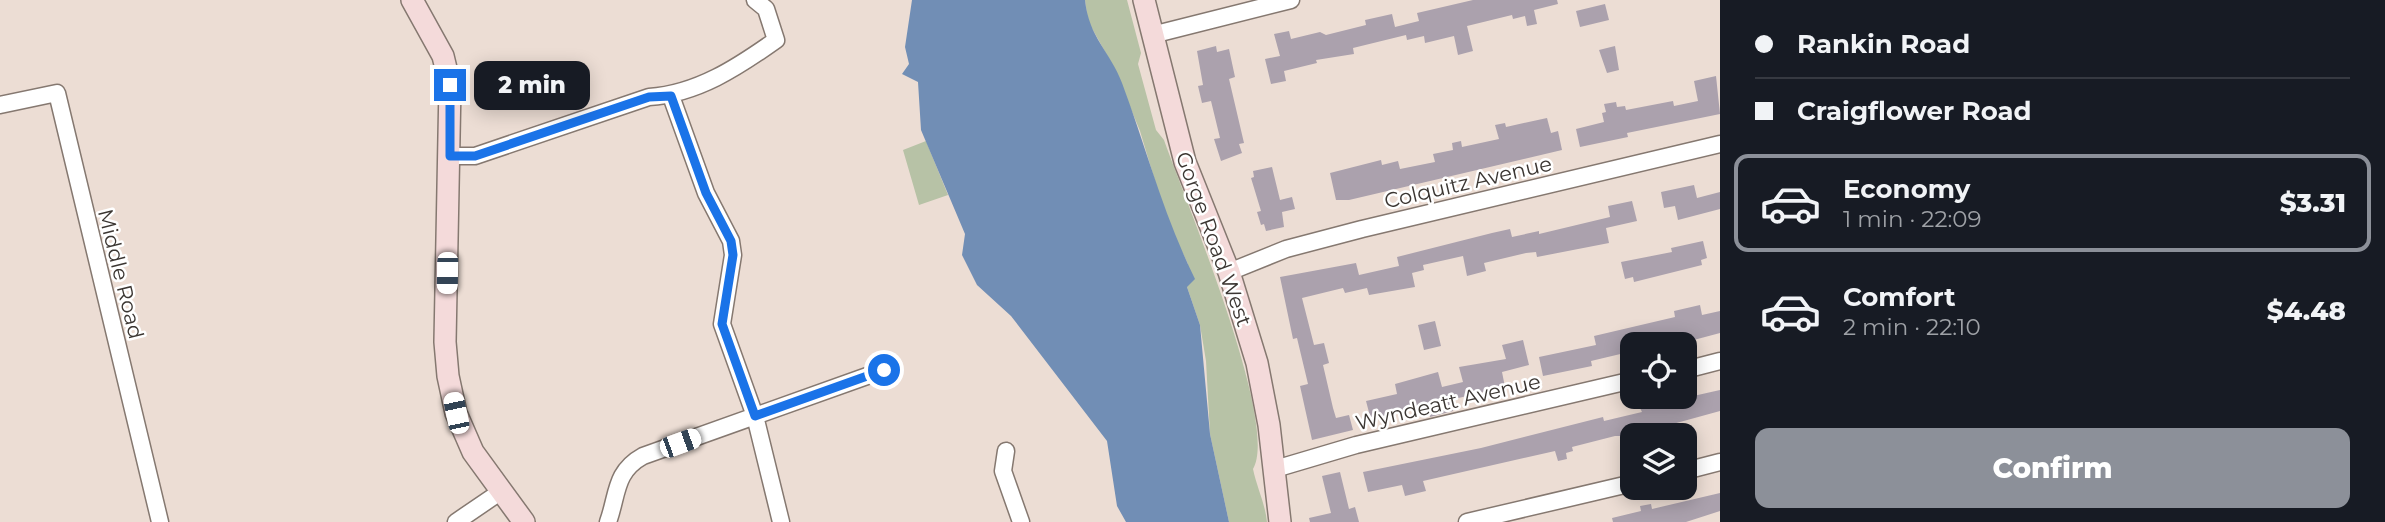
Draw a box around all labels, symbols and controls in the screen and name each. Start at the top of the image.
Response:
text: Rankin Road [1797,28,1970,60]
callout: 2 min [475,60,590,110]
route end [434,69,466,101]
text: 2 min [498,71,566,99]
text: Craigflower Road [1797,95,2032,127]
street label: Gorge Road West [1171,148,1257,330]
street label: Colquitz Avenue [1382,151,1554,213]
icon: car [1759,172,1822,235]
text: Economy [1843,173,1970,205]
text: $3.31 [2280,187,2346,219]
text: 1 min · 22:09 [1843,205,1982,233]
street label: Middle Road [93,206,149,342]
car [437,252,458,294]
icon: car [1759,280,1822,343]
text: Comfort [1843,281,1955,313]
text: $4.48 [2267,295,2346,327]
text: 2 min · 22:10 [1843,313,1981,341]
map controls [1620,332,1697,500]
button: locate [1620,332,1697,409]
route start [868,354,900,386]
street label: Wyndeatt Avenue [1353,369,1543,435]
car [442,390,471,436]
button: layers [1620,423,1697,500]
car [657,426,704,460]
button: Confirm [1755,428,2350,508]

